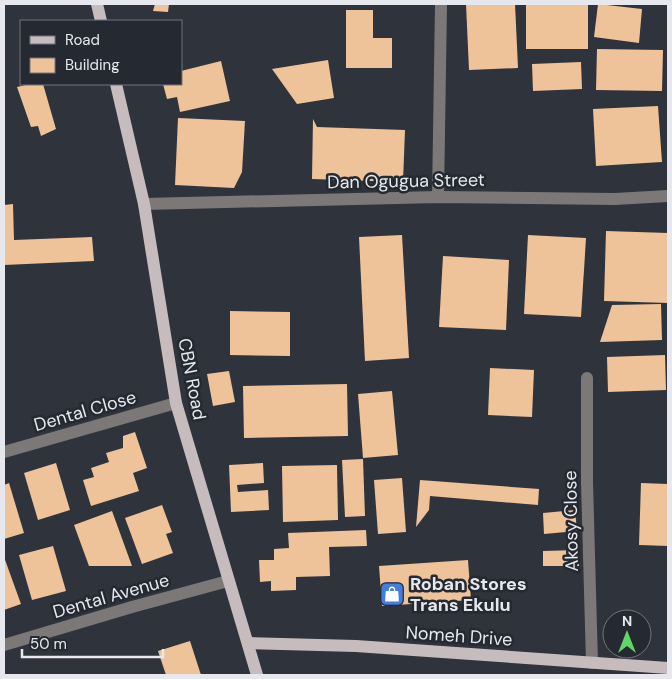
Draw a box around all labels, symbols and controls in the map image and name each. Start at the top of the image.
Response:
legend [20,20,182,85]
text: Road [65,30,100,50]
text: Building [65,55,120,75]
street label: Dan Ogugua Street [327,168,485,194]
street label: CBN Road [172,336,212,422]
street label: Dental Close [31,385,139,437]
street label: Akosy Close [558,470,584,572]
street label: Dental Avenue [50,568,172,624]
place label: Roban Stores Trans Ekulu [410,572,527,617]
shop icon: Roban Stores Trans Ekulu [379,581,405,607]
north arrow [602,609,652,659]
text: N [622,612,632,630]
street label: Nomeh Drive [405,620,513,652]
scale bar [22,626,164,658]
text: 50 m [30,634,67,654]

